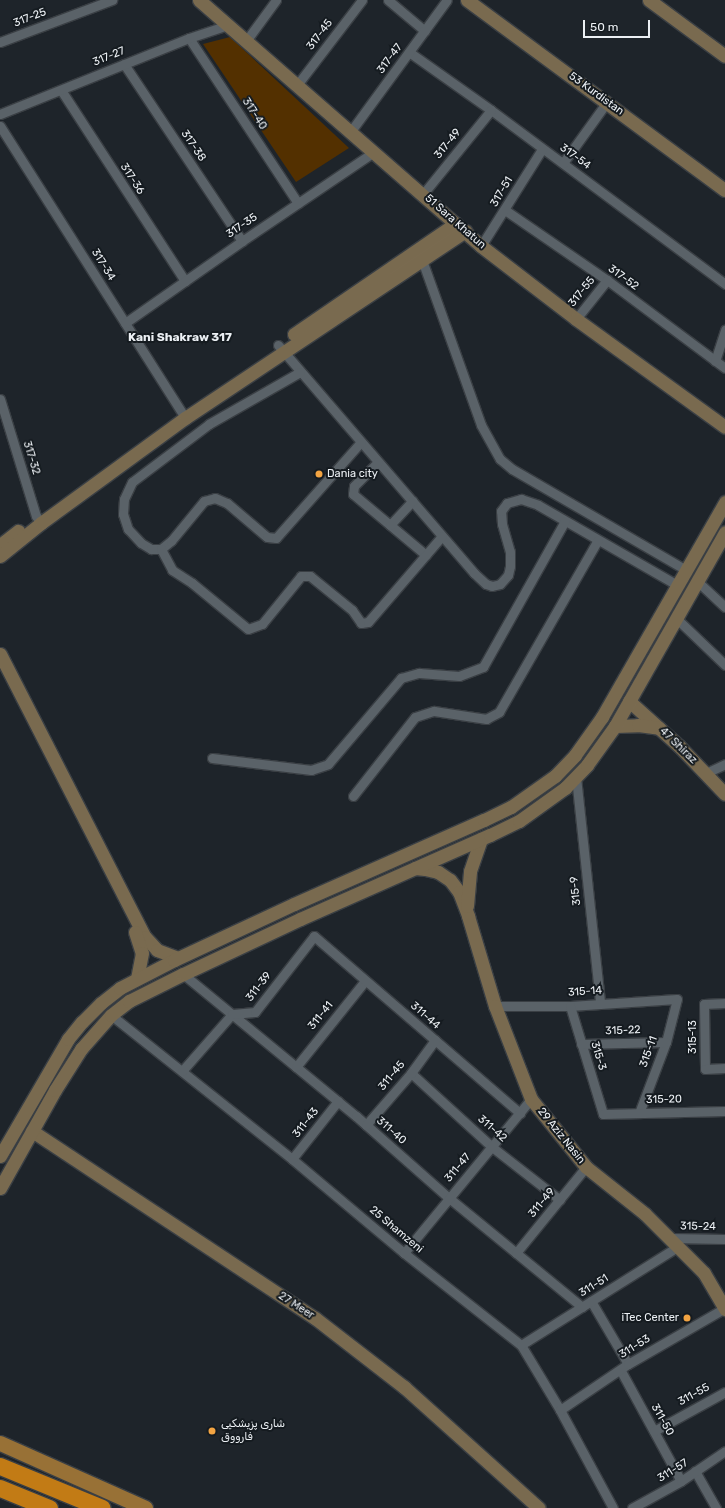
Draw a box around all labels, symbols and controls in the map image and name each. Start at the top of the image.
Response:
street label: 317-25 [12,6,48,30]
scale bar [585,12,652,38]
street label: 317-45 [304,17,336,53]
text: 50 m [590,20,618,34]
street label: 317-47 [375,41,405,77]
street label: 317-27 [91,45,127,69]
street label: 53 Kurdistan [566,70,626,118]
street label: 317-40 [239,96,269,132]
street label: 317-49 [432,126,464,162]
street label: 317-38 [178,128,208,164]
street label: 317-54 [557,141,593,173]
street label: 317-36 [117,161,147,197]
street label: 317-51 [488,175,516,209]
street label: 51 Sara Khatun [422,192,488,252]
street label: 317-35 [224,211,260,241]
street label: 317-34 [88,247,118,283]
street label: 317-52 [605,262,641,294]
street label: 317-55 [566,274,598,310]
district label: Kani Shakraw 317 [128,331,232,345]
street label: 317-32 [20,440,42,476]
place label: Dania city [327,467,378,481]
marker: Dania city [314,469,324,479]
street label: 47 Shiraz [657,725,699,767]
street label: 315-9 [568,876,584,906]
street label: 311-39 [243,970,275,1004]
street label: 315-14 [568,984,602,1000]
street label: 311-41 [306,999,336,1033]
street label: 311-44 [408,1000,442,1032]
street label: 315-13 [686,1020,700,1054]
street label: 315-22 [605,1024,641,1038]
street label: 315-11 [637,1035,661,1069]
street label: 315-3 [587,1040,609,1072]
street label: 311-45 [376,1059,408,1093]
street label: 315-20 [646,1093,682,1107]
street label: 311-43 [290,1105,322,1141]
street label: 29 Aziz Nasin [534,1105,588,1167]
street label: 311-42 [475,1113,509,1145]
street label: 311-40 [373,1115,409,1147]
street label: 311-47 [442,1151,474,1185]
street label: 311-49 [526,1186,558,1220]
street label: 25 Shamzeni [366,1204,426,1256]
street label: 315-24 [680,1220,716,1234]
street label: 311-51 [577,1272,611,1300]
street label: 27 Meer [276,1290,316,1322]
place label: iTec Center [621,1311,679,1325]
marker: iTec Center [682,1313,692,1323]
street label: 311-53 [617,1332,653,1362]
street label: 311-55 [676,1381,712,1409]
street label: 311-50 [648,1402,676,1438]
place label: شاری پزیشکیی فارووق [221,1418,285,1444]
marker: شاری پزیشکیی فارووق [206,1425,218,1437]
street label: 311-57 [655,1457,691,1485]

